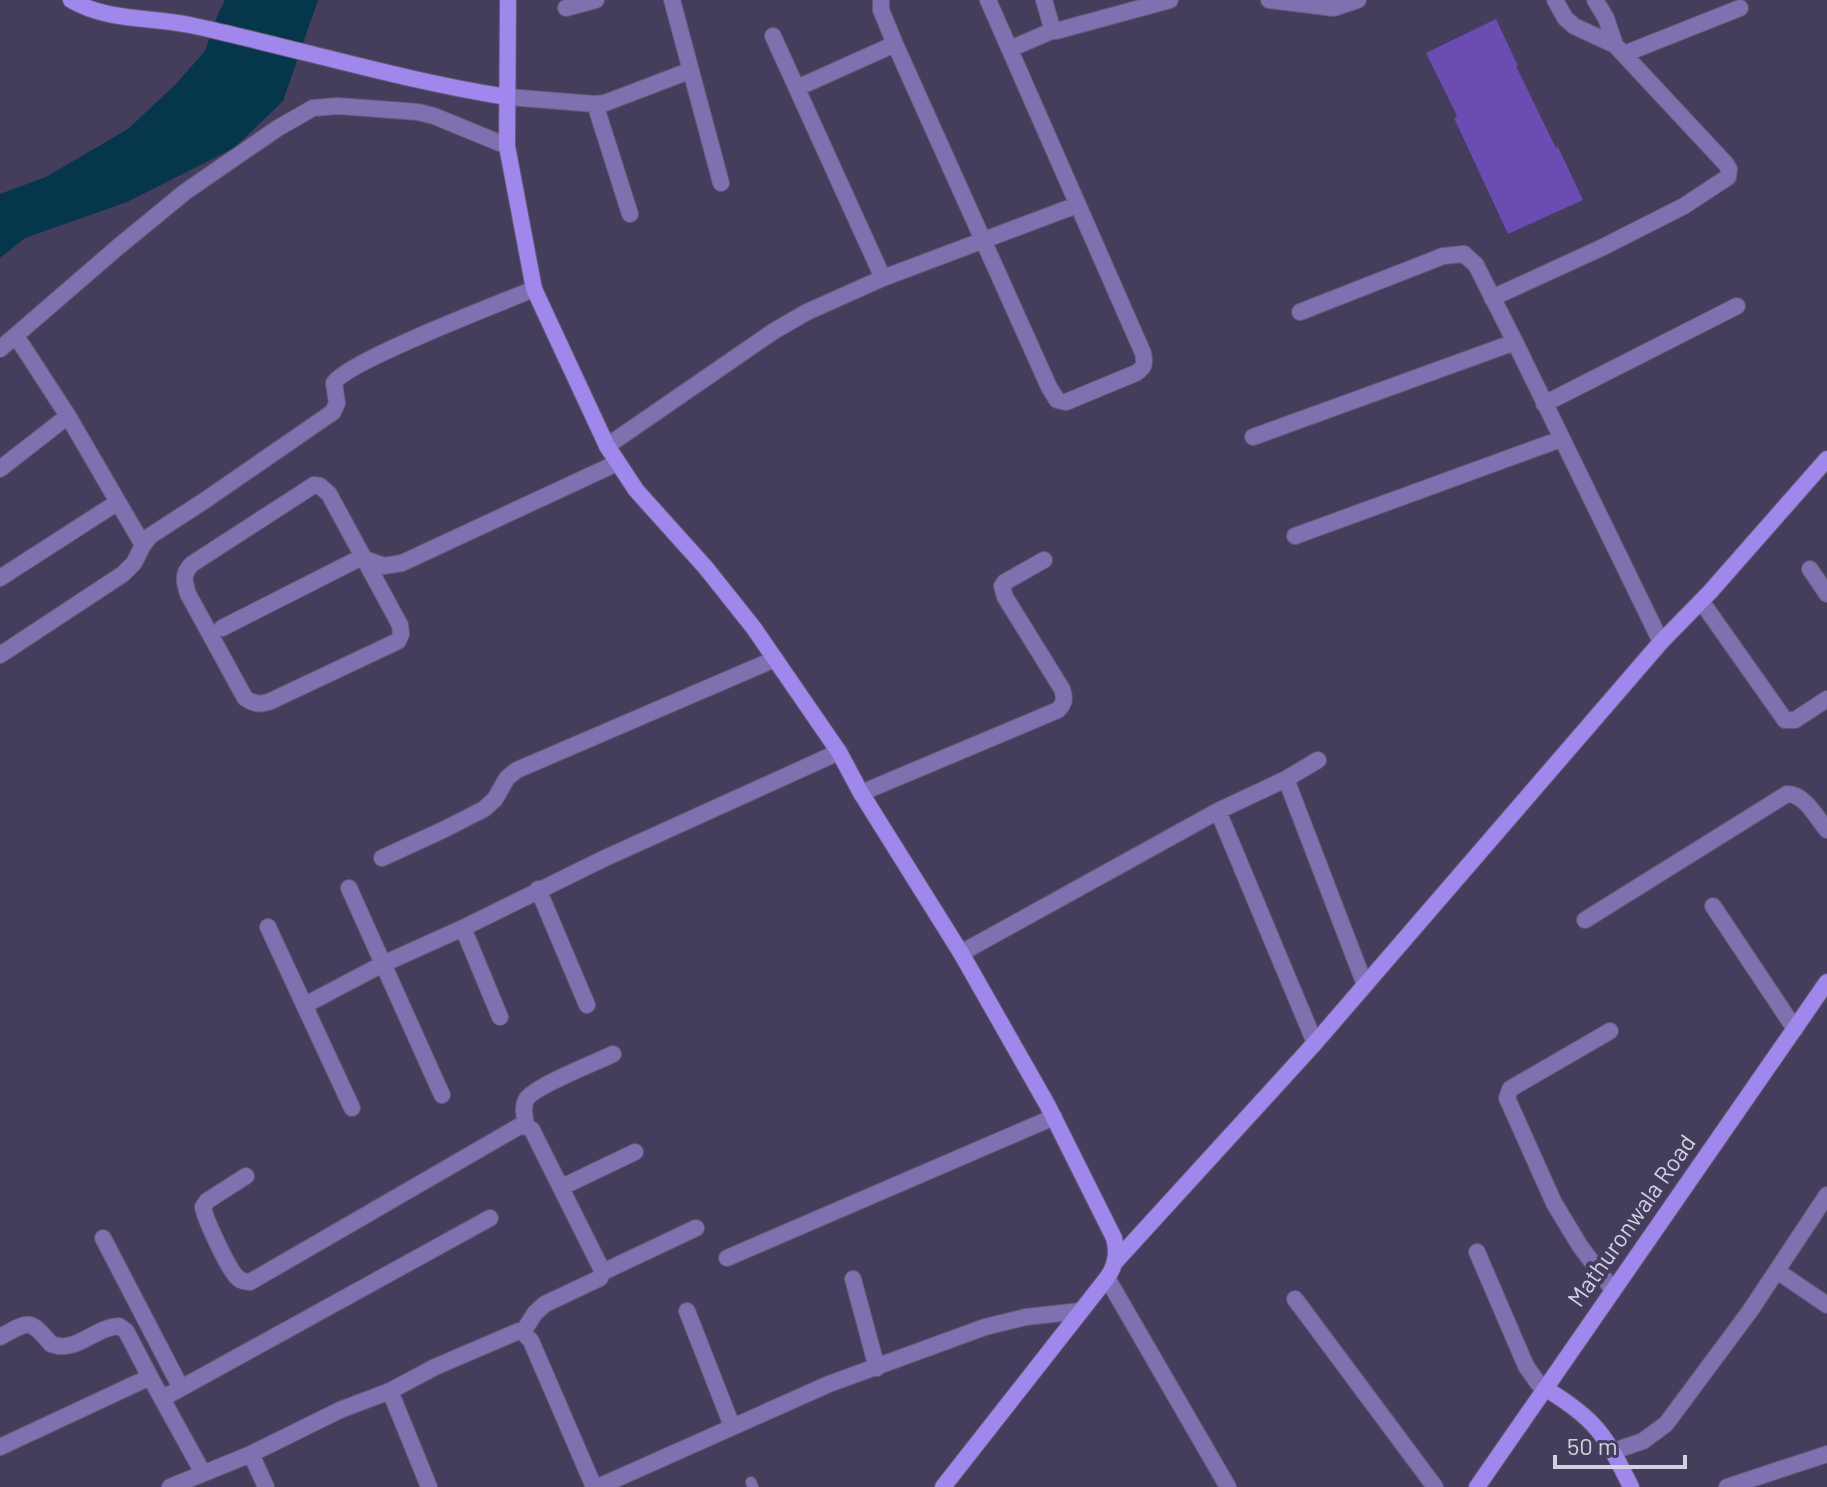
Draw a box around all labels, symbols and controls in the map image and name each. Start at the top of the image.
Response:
street label: Mathuronwala Road [1561,1129,1701,1312]
scale bar [1555,1419,1685,1469]
text: 50 m [1567,1431,1618,1460]

